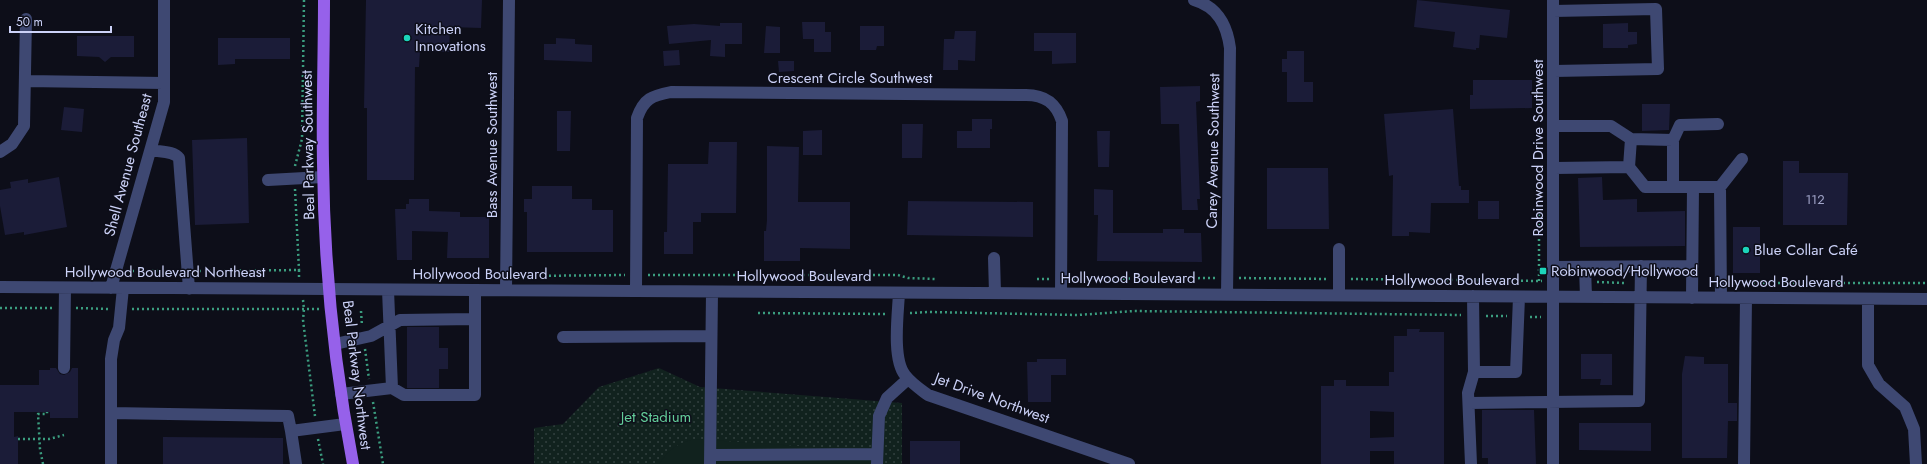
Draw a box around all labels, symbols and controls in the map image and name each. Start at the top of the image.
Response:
scale bar [10,8,111,34]
text: 50 m [16,13,43,31]
place label: Kitchen Innovations [415,18,486,57]
marker: Kitchen Innovations [402,33,412,43]
street label: Robinwood Drive Southwest [1527,59,1549,237]
street label: Crescent Circle Southwest [768,67,933,89]
street label: Beal Parkway Southwest [296,70,320,220]
street label: Bass Avenue Southwest [481,71,503,218]
street label: Carey Avenue Southwest [1201,73,1225,229]
street label: Shell Avenue Southeast [98,91,158,239]
house number: 112 [1805,190,1825,209]
place label: Blue Collar Café [1754,239,1858,261]
marker: Blue Collar Café [1741,245,1751,255]
place label: Robinwood/Hollywood [1551,260,1698,282]
street label: Hollywood Boulevard Northeast [65,261,266,283]
street label: Hollywood Boulevard [412,263,548,285]
street label: Hollywood Boulevard [736,265,872,287]
marker: Robinwood/Hollywood [1538,266,1548,276]
street label: Hollywood Boulevard [1060,267,1196,289]
street label: Hollywood Boulevard [1384,269,1520,291]
street label: Hollywood Boulevard [1708,271,1844,293]
street label: Beal Parkway Northwest [337,299,377,451]
street label: Jet Drive Northwest [930,366,1053,429]
park label: Jet Stadium [619,406,691,428]

